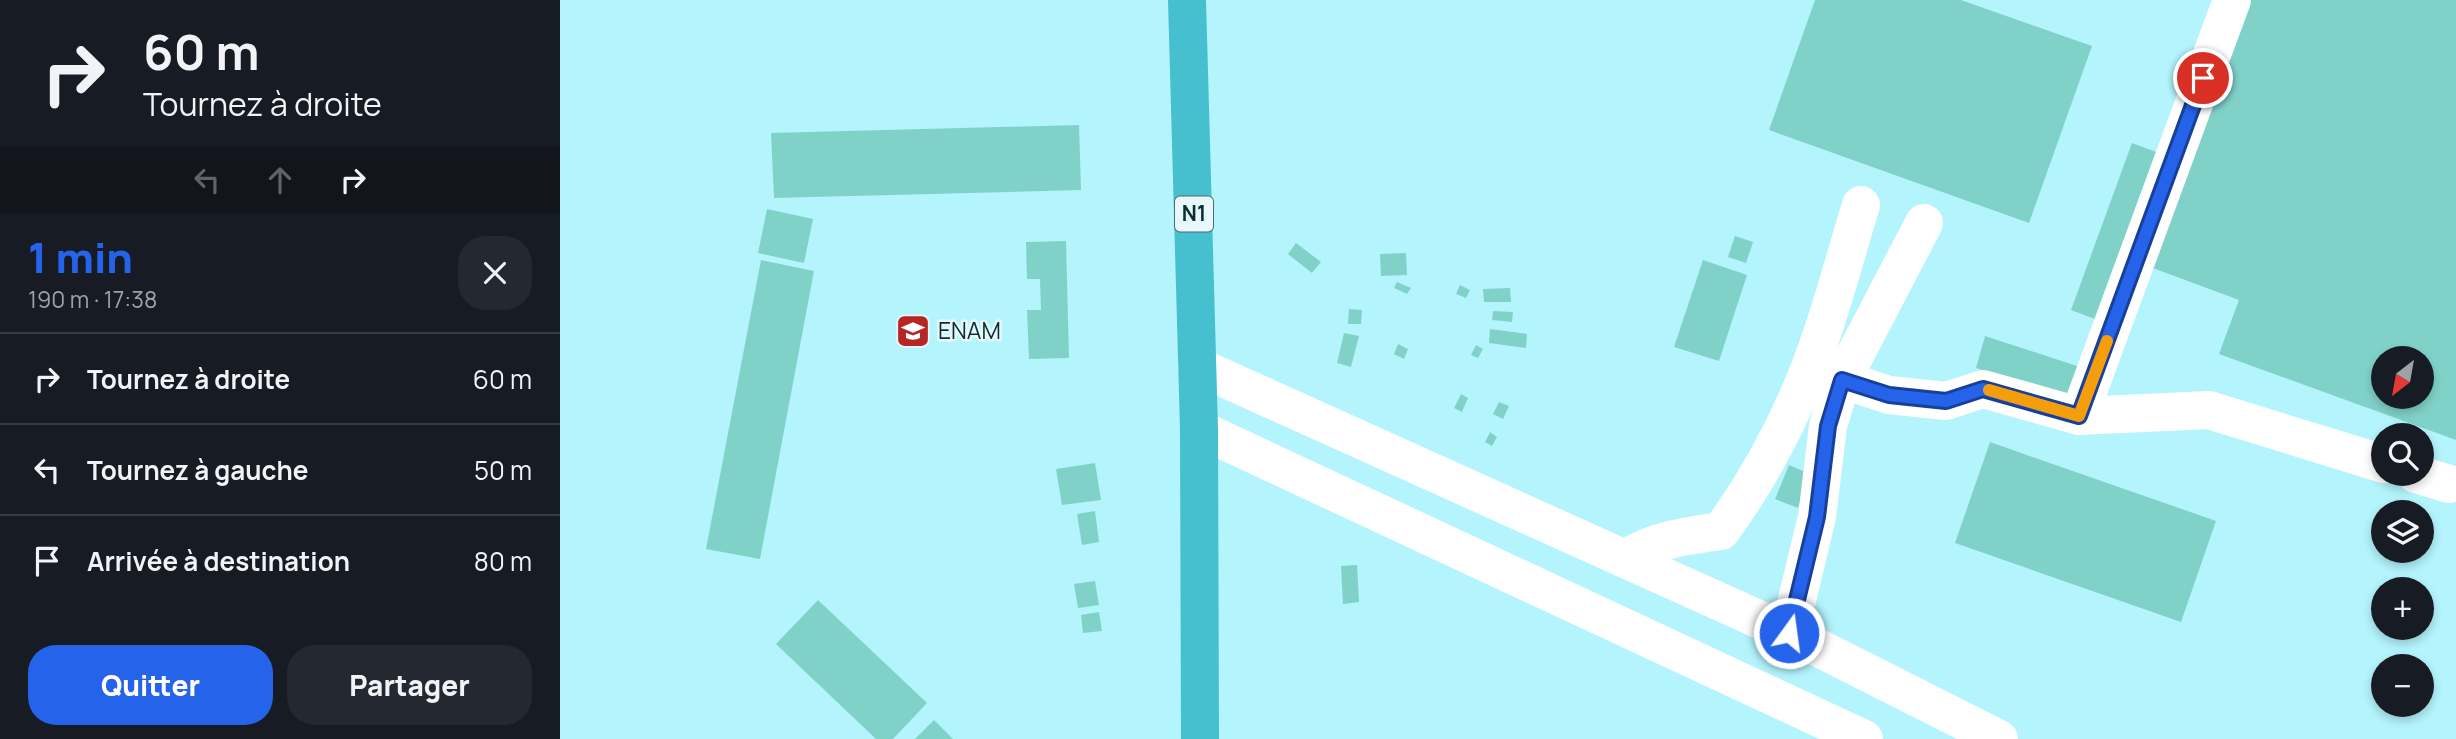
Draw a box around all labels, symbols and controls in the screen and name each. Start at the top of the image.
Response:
text: 60 m [143,18,260,85]
icon: right [28,28,119,119]
pin [2173,48,2233,108]
icon: arrive [2184,59,2222,97]
text: Tournez à droite [143,82,382,126]
icon: left [188,161,226,199]
icon: ahead [261,161,299,199]
icon: right [334,161,372,199]
road number: N1 [1175,196,1213,232]
text: 1 min [28,228,133,286]
button: close [458,236,532,310]
text: 190 m · 17:38 [28,283,157,315]
school or university icon: ENAM [894,312,932,350]
place label: ENAM [938,314,1001,346]
north arrow [2371,346,2434,410]
map controls [2371,346,2434,717]
icon: right [28,360,66,398]
text: Tournez à droite [87,361,290,397]
text: 60 m [473,361,532,397]
button: search [2371,423,2434,486]
icon: left [28,451,66,489]
text: Tournez à gauche [87,452,308,488]
text: 50 m [474,452,532,488]
button: layers [2371,500,2434,563]
icon: arrive [28,542,66,580]
text: Arrivée à destination [87,543,350,579]
text: 80 m [474,543,532,579]
button: + [2371,577,2434,640]
position arrow [1752,596,1826,670]
button: Quitter [28,645,273,725]
button: Partager [287,645,532,725]
button: − [2371,654,2434,717]

